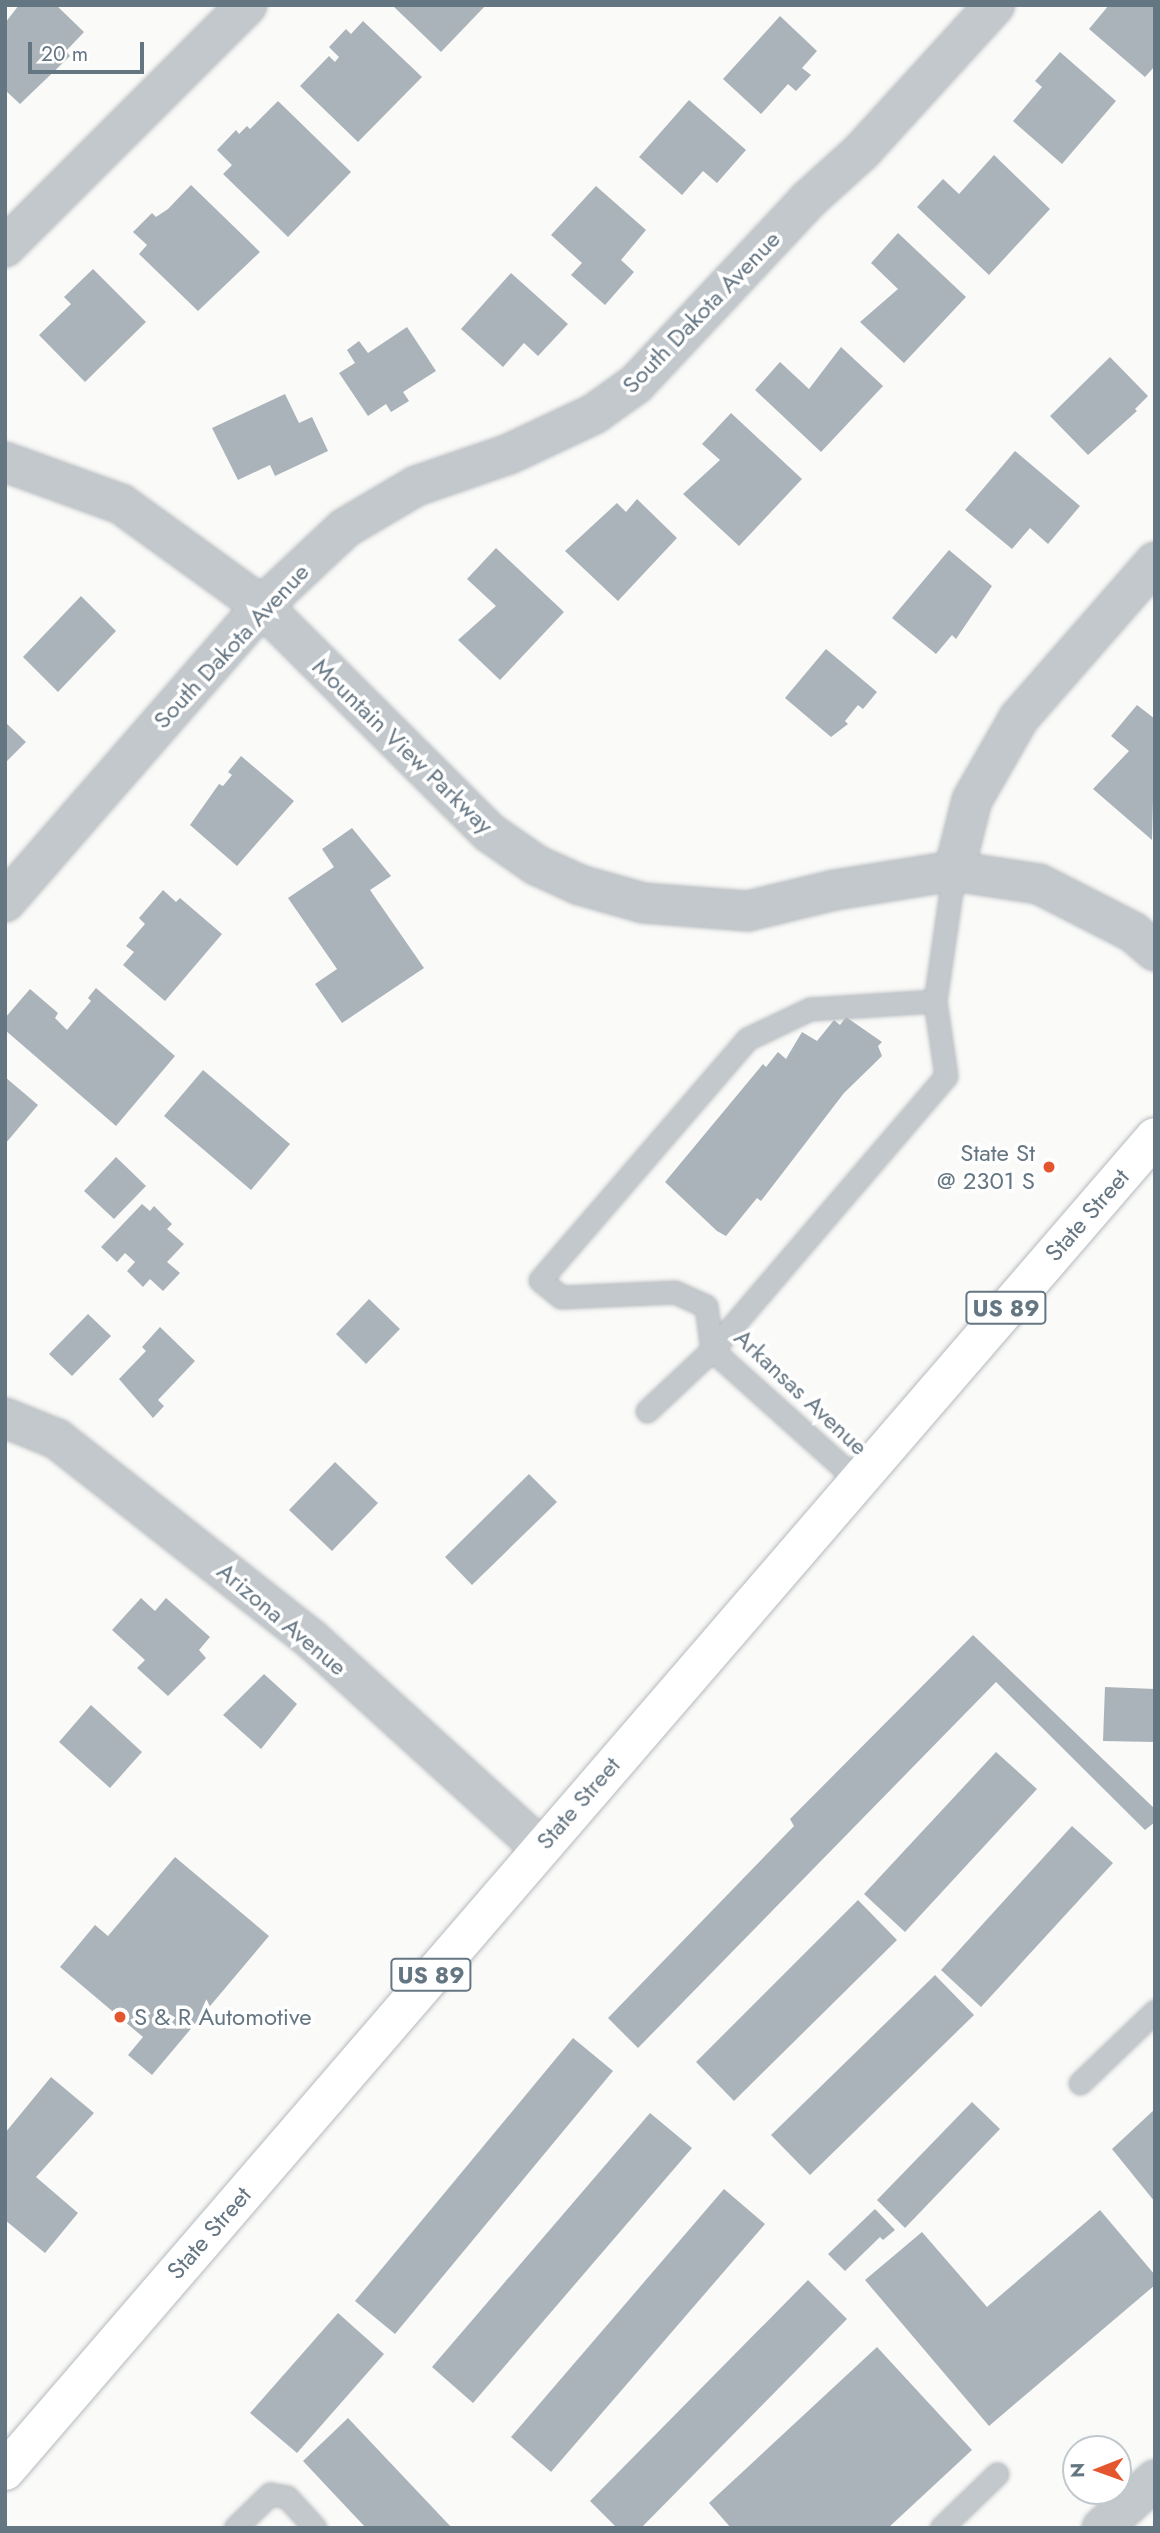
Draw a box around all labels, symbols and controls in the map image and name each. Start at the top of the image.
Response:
scale bar [32,28,147,72]
text: 20 m [41,39,88,69]
street label: South Dakota Avenue [616,225,786,399]
street label: South Dakota Avenue [147,558,315,734]
street label: Mountain View Parkway [307,652,499,840]
place label: State St @ 2301 S [937,1139,1035,1195]
marker: State St @ 2301 S [1041,1159,1057,1175]
street label: State Street [1039,1163,1135,1267]
road number: US 89 [964,1288,1048,1328]
street label: Arkansas Avenue [728,1323,874,1461]
street label: Arizona Avenue [211,1556,353,1682]
street label: State Street [530,1751,626,1855]
road number: US 89 [389,1956,473,1994]
place label: S & R Automotive [134,2003,312,2031]
marker: S & R Automotive [112,2009,128,2025]
street label: State Street [161,2181,257,2285]
north arrow [1062,2435,1132,2505]
text: N [1064,2463,1091,2478]

